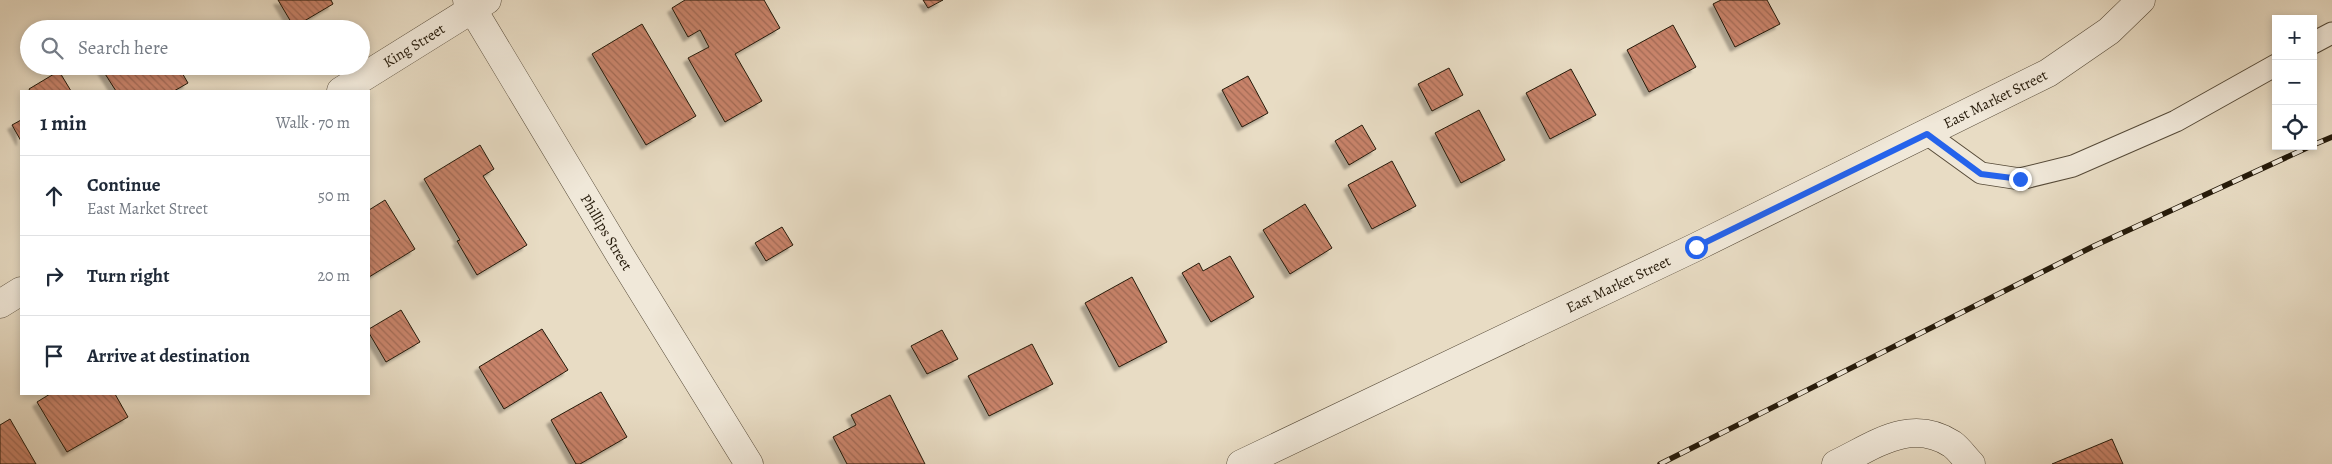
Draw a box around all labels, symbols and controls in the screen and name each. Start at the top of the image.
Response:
map controls [2272,15,2317,150]
button: + [2272,15,2317,60]
street label: King Street [379,19,449,72]
search box [20,20,370,75]
icon: search [38,34,66,62]
text: Search here [78,35,168,61]
button: − [2272,60,2317,105]
street label: East Market Street [1940,65,2051,133]
button: locate [2272,105,2317,150]
text: 1 min [40,109,87,137]
text: Walk · 70 m [276,112,350,134]
route end [2009,168,2032,191]
text: Continue [87,172,161,198]
icon: ahead [40,182,68,210]
text: 50 m [318,185,350,207]
street label: Phillips Street [576,190,637,274]
text: East Market Street [87,198,208,220]
route start [1685,236,1708,259]
street label: East Market Street [1563,251,1674,318]
icon: right [40,262,68,290]
text: Turn right [87,263,169,289]
text: 20 m [317,265,350,287]
icon: arrive [40,342,68,370]
text: Arrive at destination [87,343,250,369]

